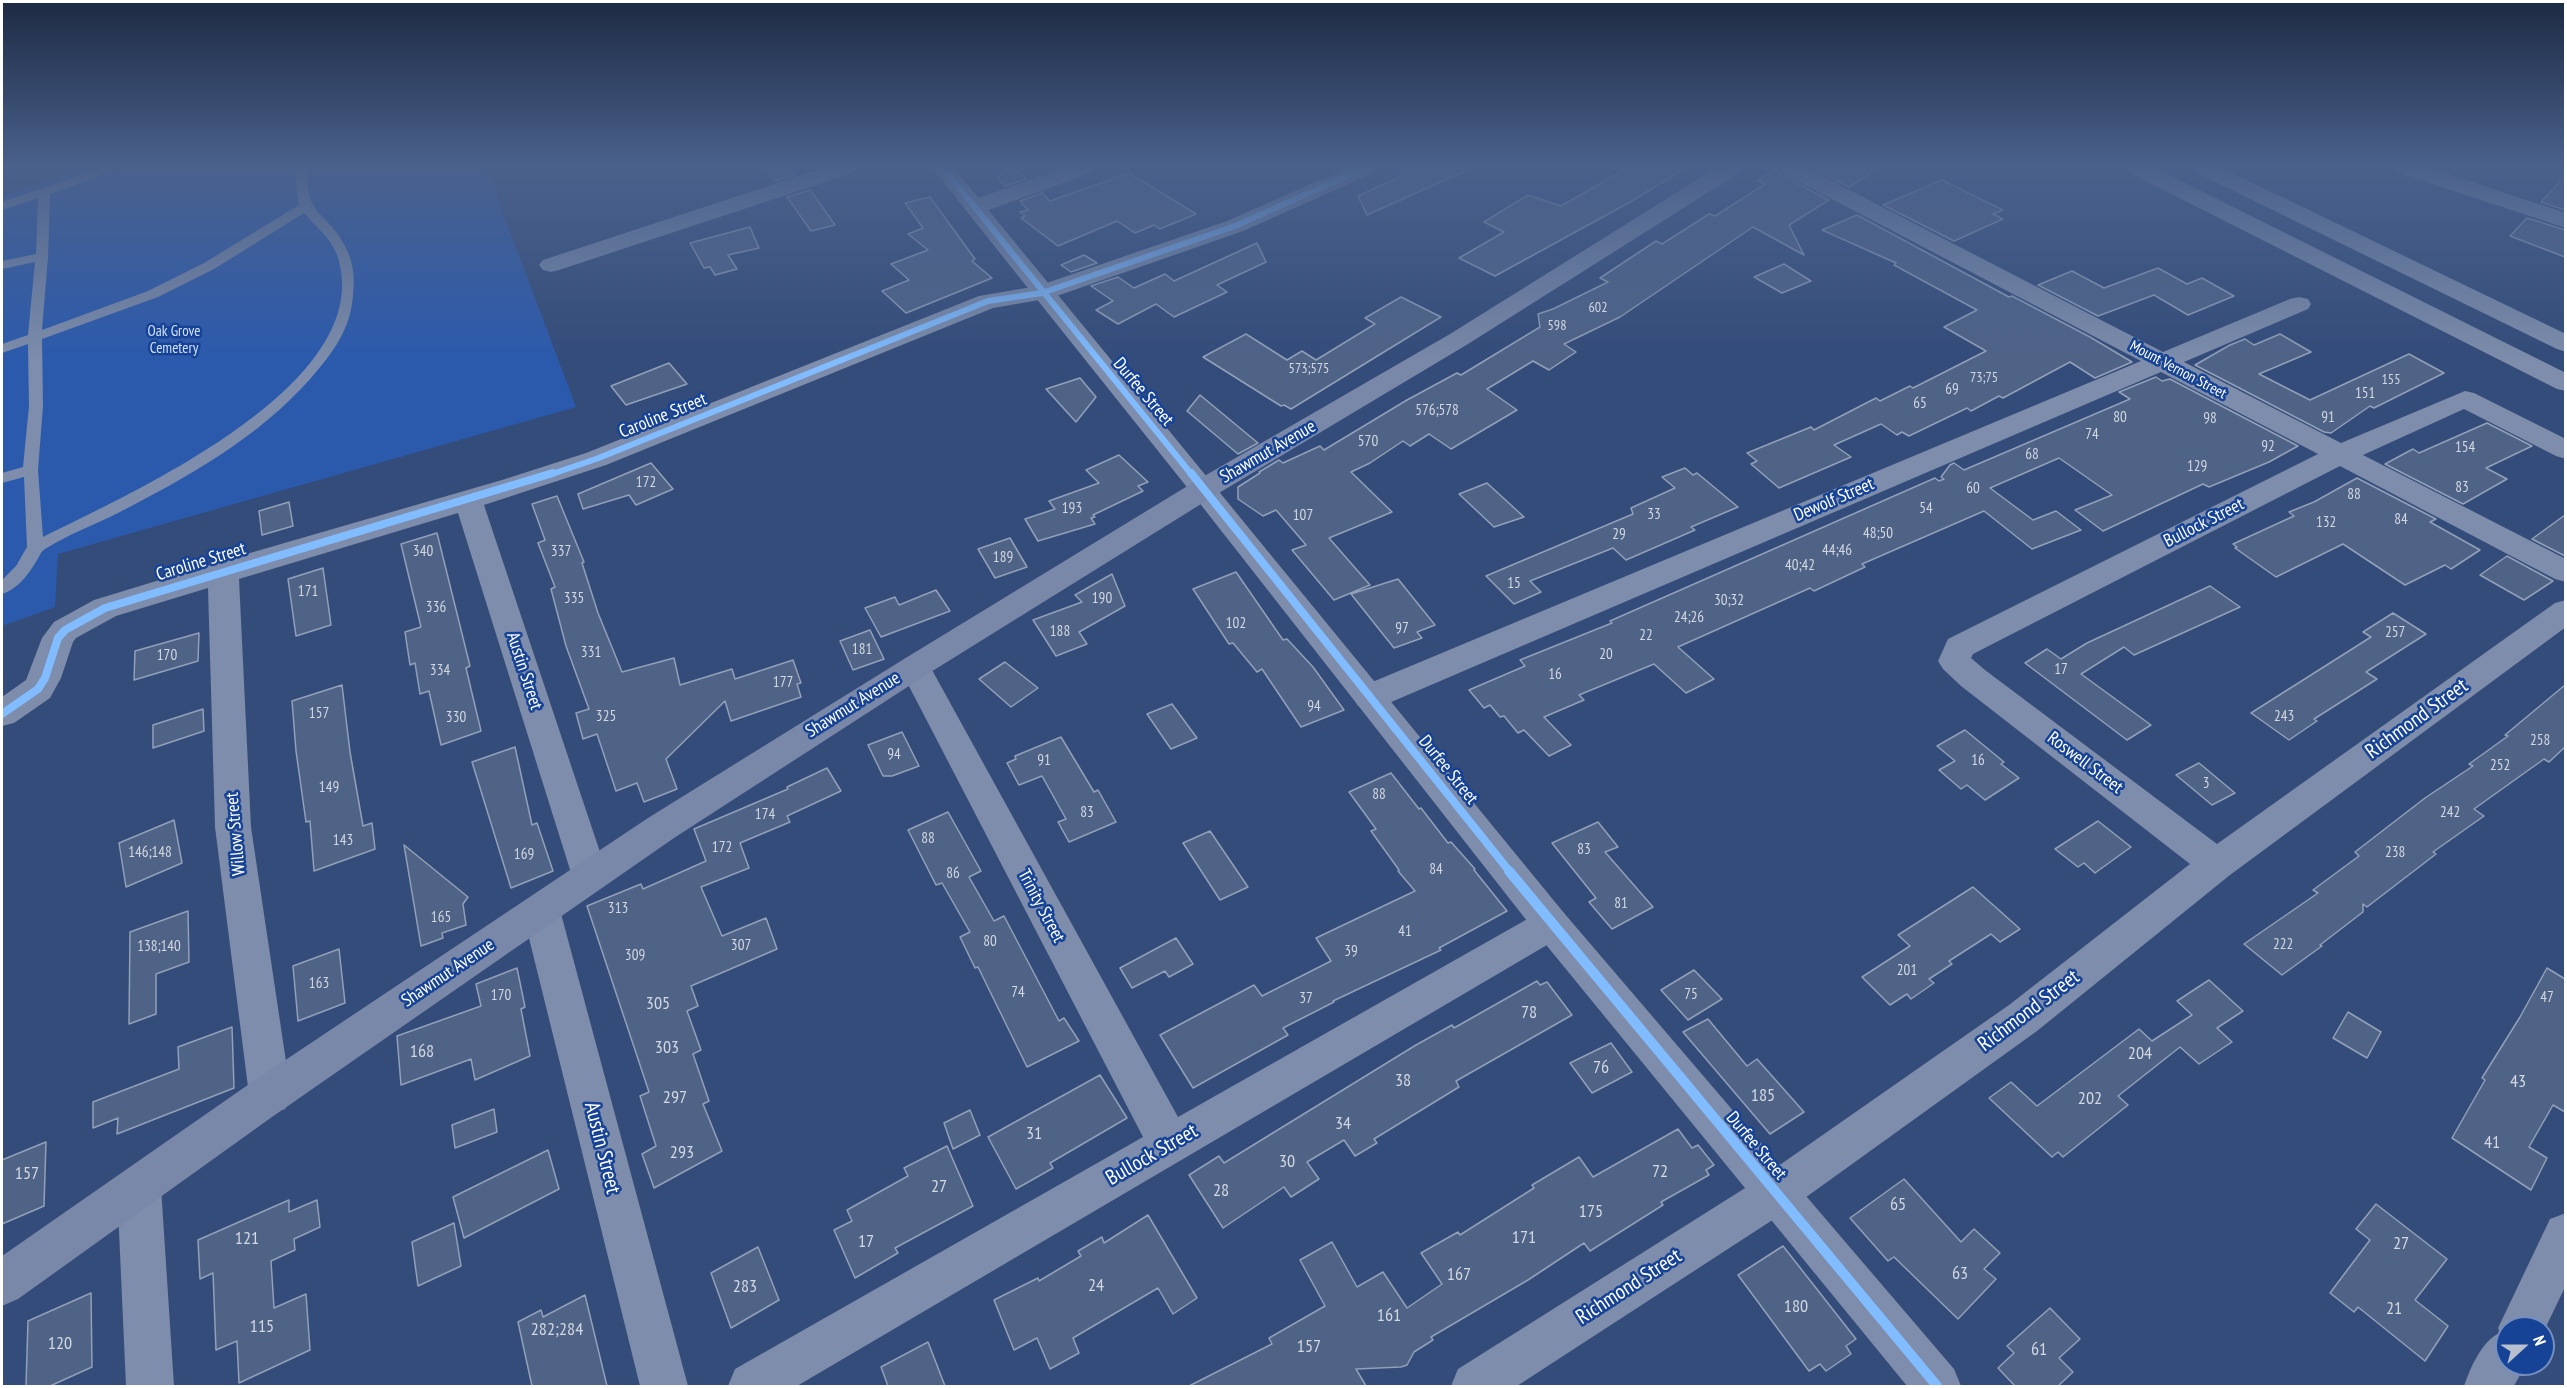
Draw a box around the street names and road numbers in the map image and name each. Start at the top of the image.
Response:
street label: Mount Vernon Street [2127,337,2229,403]
street label: Durfee Street [1108,353,1178,431]
street label: Caroline Street [616,389,710,443]
street label: Shawmut Avenue [1216,416,1320,488]
street label: Dewolf Street [1791,473,1877,527]
street label: Bullock Street [2160,494,2248,552]
street label: Caroline Street [154,538,248,586]
street label: Austin Street [501,630,547,712]
street label: Shawmut Avenue [802,667,904,743]
street label: Richmond Street [2361,673,2473,765]
street label: Roswell Street [2043,728,2127,798]
street label: Durfee Street [1414,731,1482,809]
street label: Willow Street [222,791,250,877]
street label: Trinity Street [1013,866,1069,946]
street label: Shawmut Avenue [397,934,499,1012]
street label: Richmond Street [1973,965,2085,1057]
street label: Austin Street [578,1100,626,1196]
street label: Durfee Street [1721,1107,1791,1185]
street label: Bullock Street [1102,1119,1202,1191]
street label: Richmond Street [1572,1244,1686,1330]

